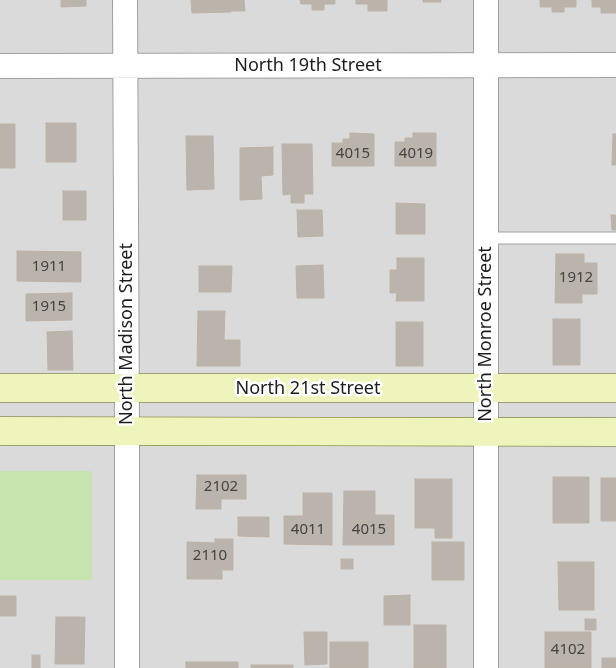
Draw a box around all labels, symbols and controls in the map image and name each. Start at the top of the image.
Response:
street label: North 19th Street [234,55,382,77]
house number: 4015 [336,145,370,163]
house number: 4019 [399,145,433,163]
street label: North Madison Street [116,243,138,425]
street label: North Monroe Street [475,246,497,422]
house number: 1911 [32,258,66,276]
house number: 1912 [559,269,593,287]
house number: 1915 [32,298,66,316]
street label: North 21st Street [236,378,380,400]
house number: 2102 [204,478,238,496]
house number: 4011 [291,521,325,539]
house number: 4015 [352,521,386,539]
house number: 2110 [193,547,227,565]
house number: 4102 [551,641,585,659]

